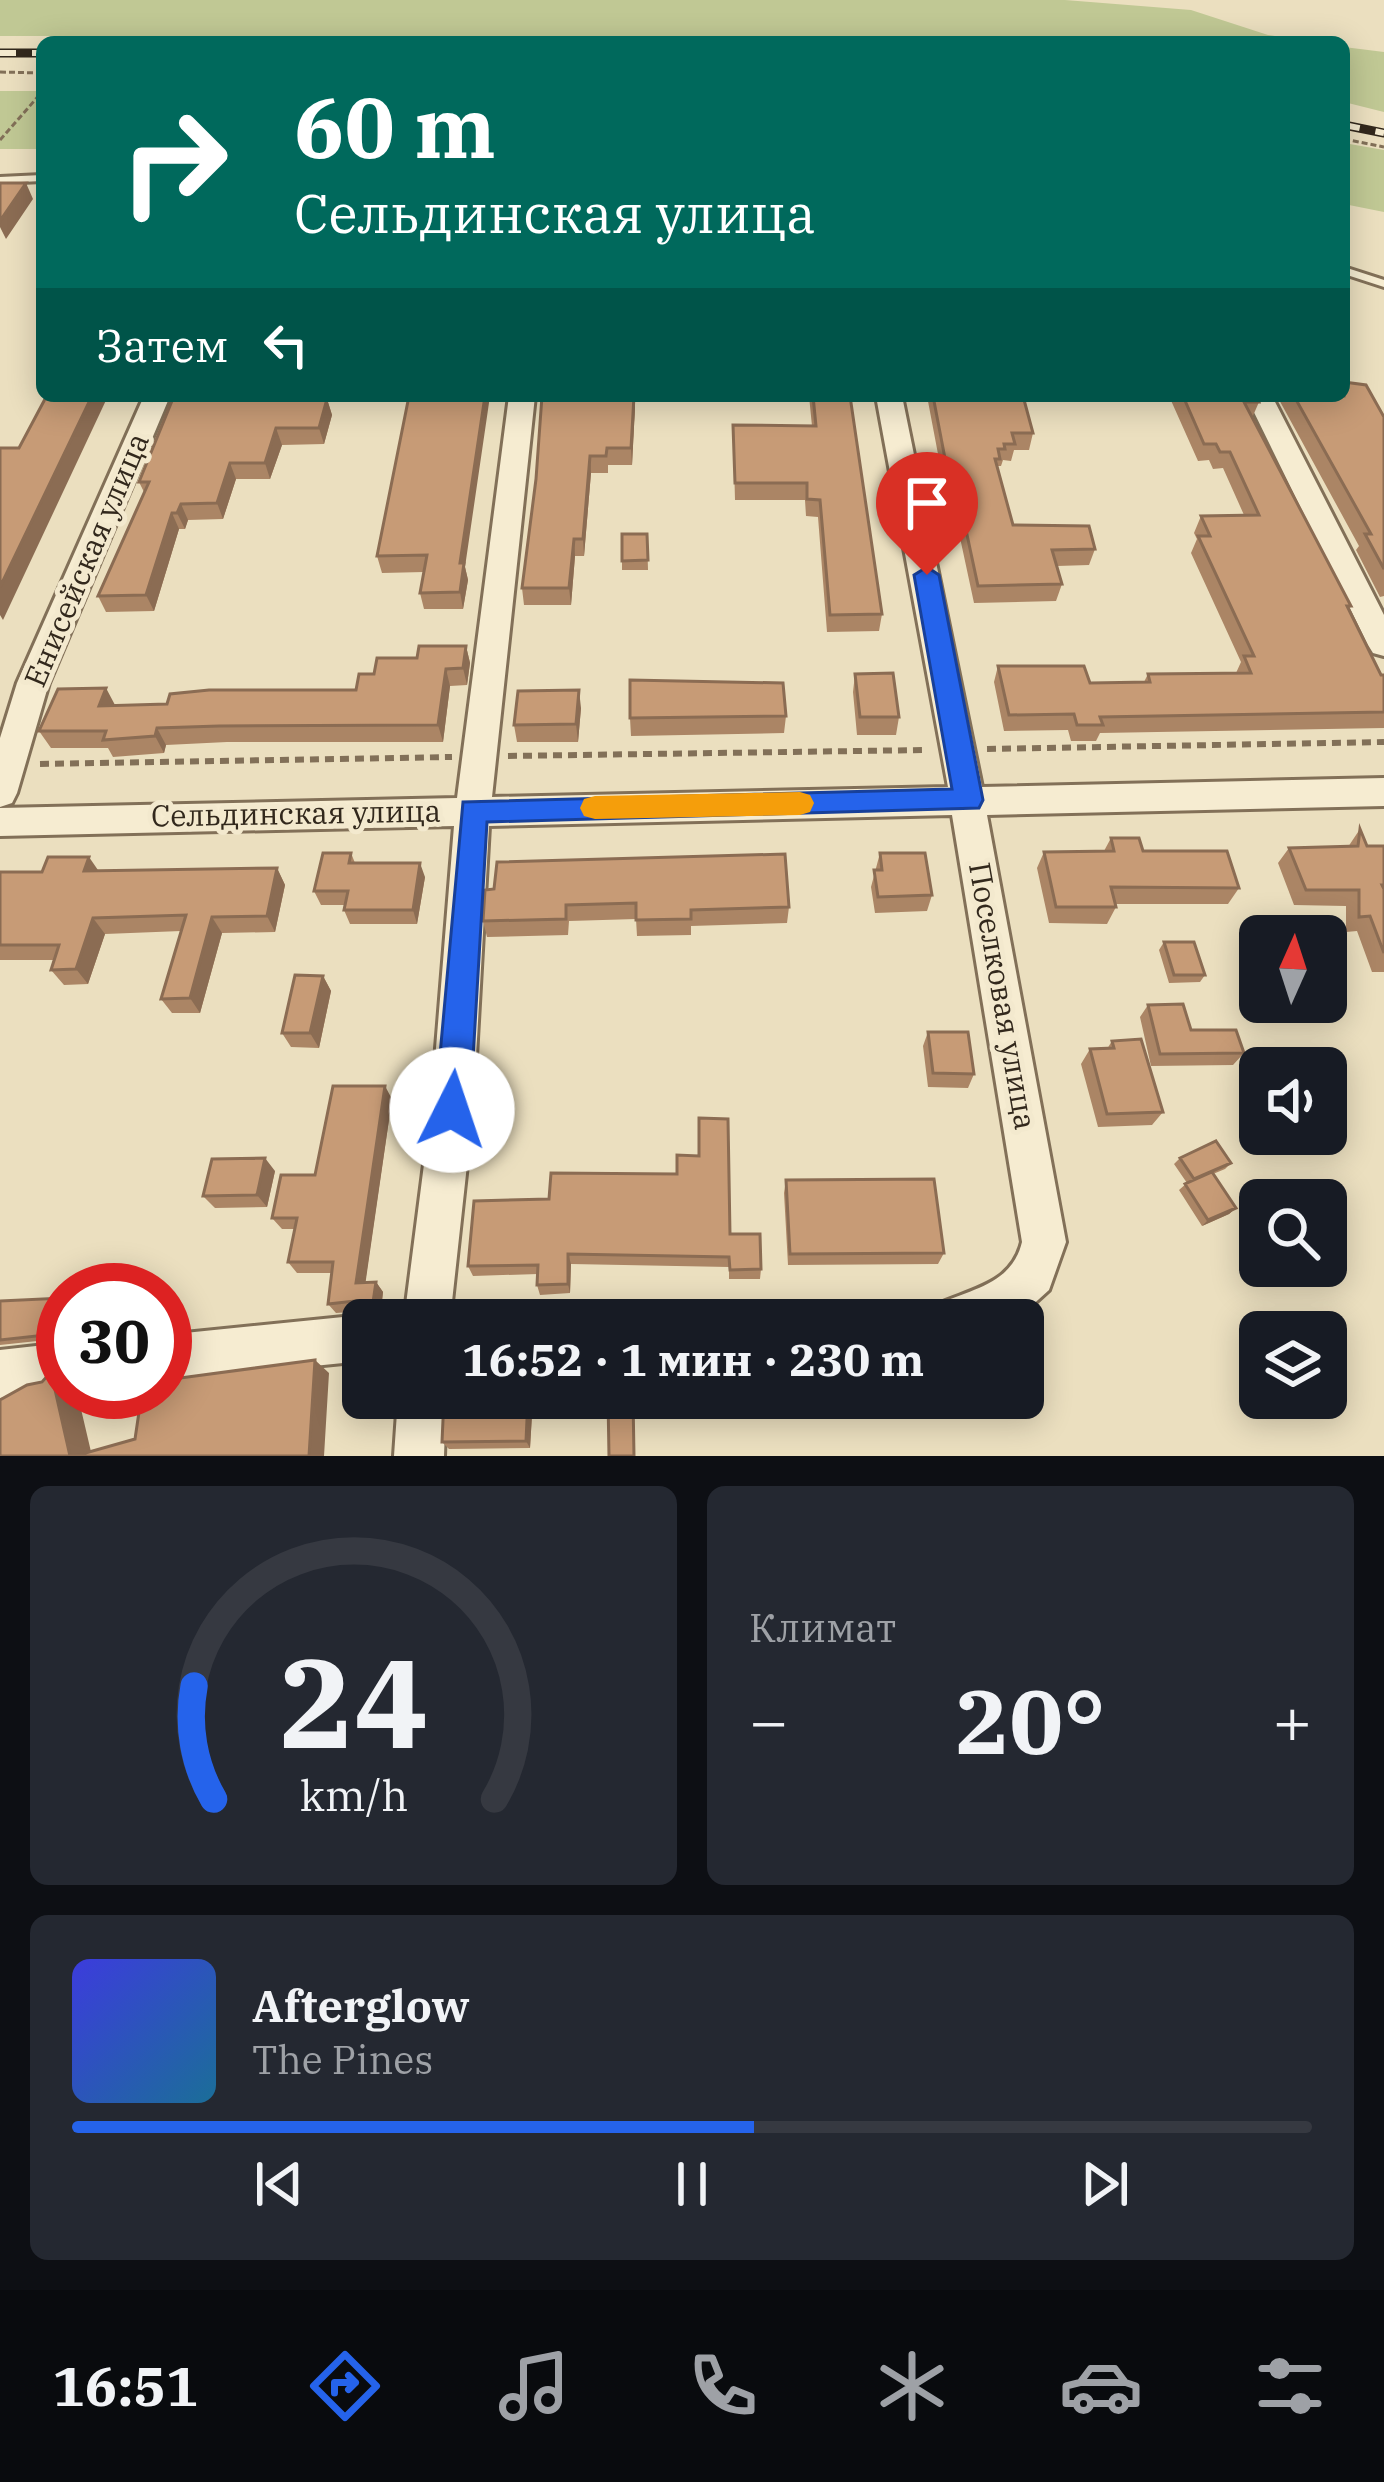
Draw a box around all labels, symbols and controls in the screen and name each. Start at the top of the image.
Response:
text: 60 m [294,72,496,181]
icon: right [96,84,252,240]
text: Сельдинская улица [294,178,816,248]
icon: left [253,312,319,378]
text: Затем [96,316,229,374]
street label: Енисейская улица [14,426,157,692]
pin [876,452,978,575]
icon: arrive [894,470,960,536]
street label: Сельдинская улица [151,790,441,835]
street label: Поселковая улица [961,859,1046,1132]
north arrow [1239,915,1347,1023]
map controls [1239,915,1347,1419]
position arrow [389,1047,515,1173]
button: sound [1239,1047,1347,1155]
button: search [1239,1179,1347,1287]
speed limit sign: 30 [36,1263,192,1419]
button: layers [1239,1311,1347,1419]
text: 16:52 · 1 мин · 230 m [462,1330,924,1388]
text: Климат [749,1602,896,1653]
text: 24 [279,1620,428,1782]
text: 20° [955,1662,1106,1779]
text: − [749,1677,789,1763]
text: + [1272,1677,1312,1763]
text: km/h [299,1766,408,1822]
text: Afterglow [252,1976,470,2034]
text: The Pines [252,2034,433,2085]
icon: previous [246,2151,312,2217]
icon: pause [659,2151,725,2217]
icon: next [1072,2151,1138,2217]
icon: directions [303,2344,387,2428]
icon: music [492,2344,576,2428]
icon: phone [681,2344,765,2428]
icon: climate [870,2344,954,2428]
icon: car [1059,2344,1143,2428]
icon: filters [1248,2344,1332,2428]
text: 16:51 [52,2351,198,2421]

